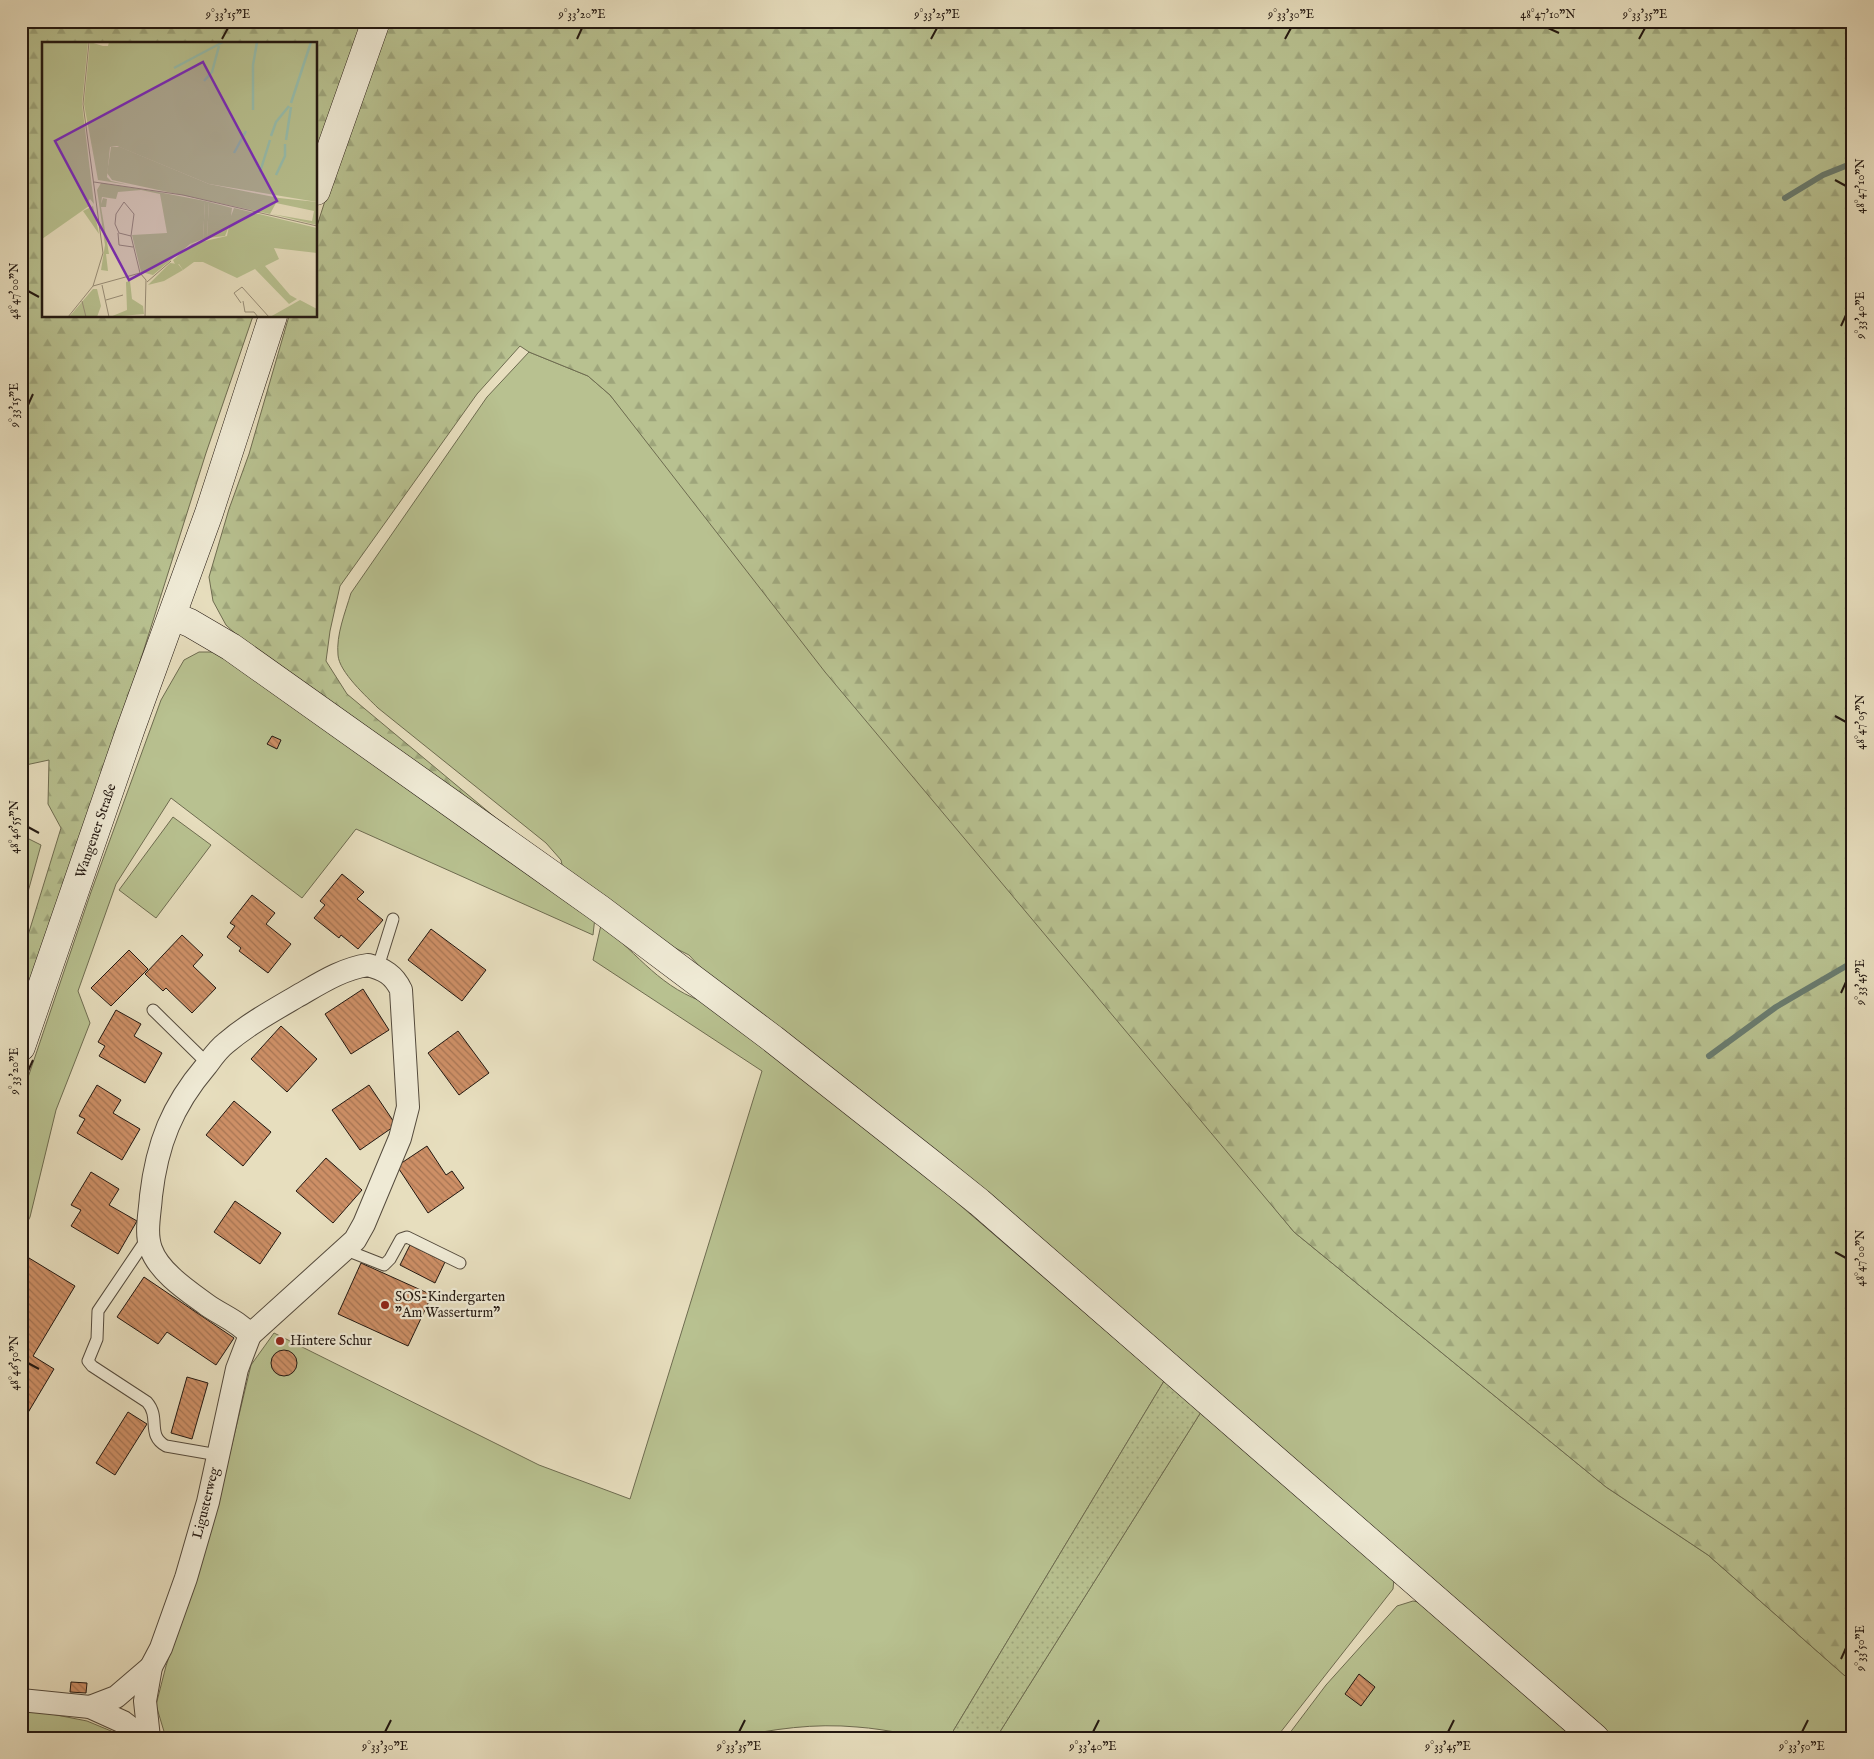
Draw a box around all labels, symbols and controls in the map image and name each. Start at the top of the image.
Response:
text: 9°33'15"E [205,7,250,22]
text: 9°33'20"E [557,7,606,22]
text: 9°33'25"E [913,7,960,22]
text: 9°33'30"E [1267,7,1314,22]
text: 48°47'10"N [1520,7,1576,22]
text: 9°33'35"E [1622,7,1667,22]
inset map [42,42,318,318]
text: 48°47'10"N [1853,158,1868,214]
text: 48°47'00"N [7,262,22,319]
text: 9°33'40"E [1853,291,1868,340]
text: 9°33'15"E [7,383,22,428]
text: 48°47'05"N [1853,694,1868,750]
street label: Wangener Straße [71,781,121,881]
text: 48°46'55"N [7,800,22,854]
text: 9°33'45"E [1853,959,1868,1006]
text: 9°33'20"E [7,1047,22,1096]
text: 48°47'00"N [1853,1229,1868,1286]
place label: SOS-Kindergarten "Am Wasserturm" [395,1288,506,1322]
marker: SOS-Kindergarten "Am Wasserturm" [379,1299,391,1311]
place label: Hintere Schur [290,1332,372,1350]
text: 48°46'50"N [7,1335,22,1391]
marker: Hintere Schur [274,1335,286,1347]
street label: Ligusterweg [188,1465,224,1541]
text: 9°33'50"E [1853,1625,1868,1672]
text: 9°33'30"E [361,1739,408,1754]
text: 9°33'35"E [716,1739,761,1754]
text: 9°33'40"E [1068,1739,1117,1754]
text: 9°33'45"E [1424,1739,1471,1754]
text: 9°33'50"E [1778,1739,1825,1754]

